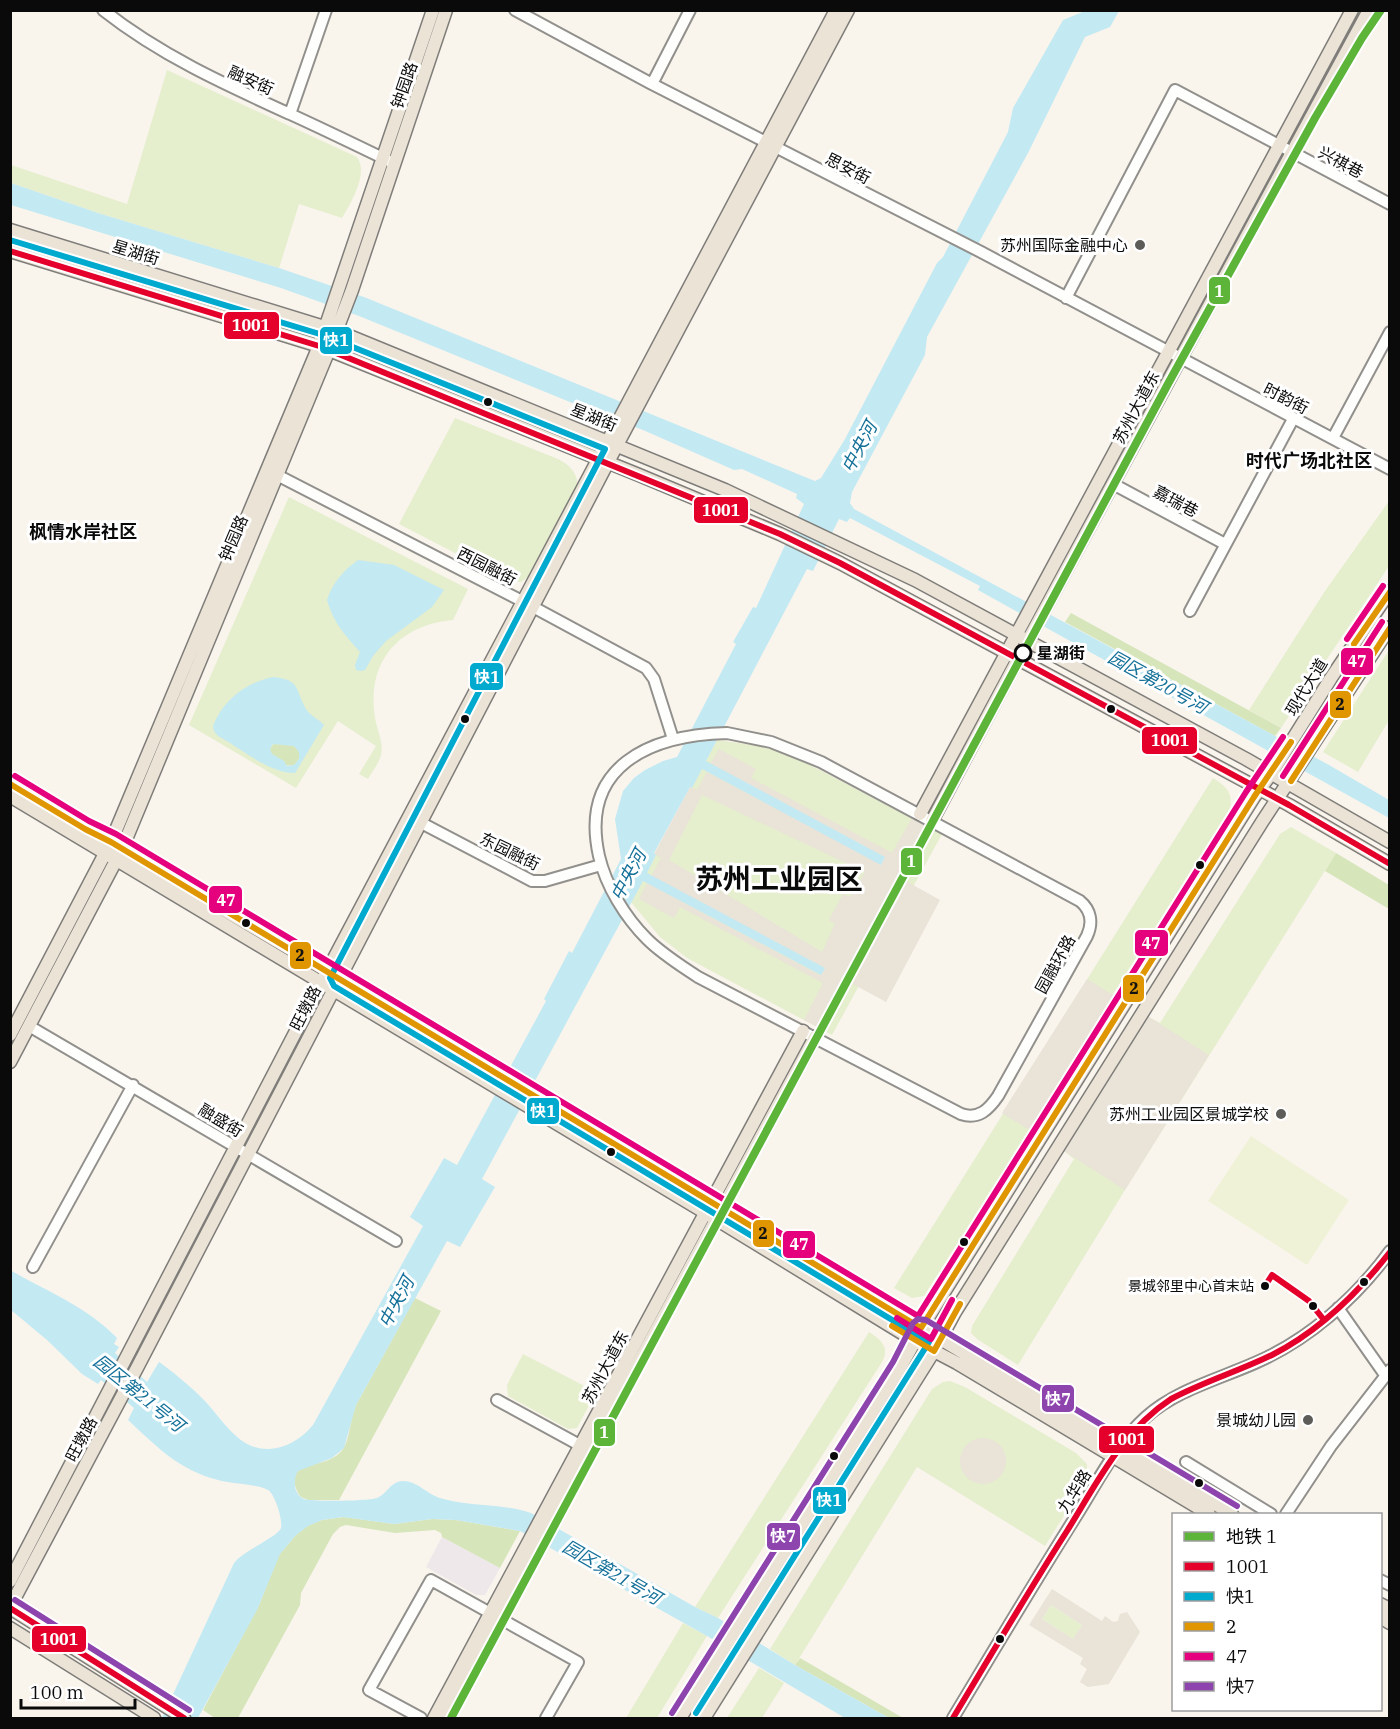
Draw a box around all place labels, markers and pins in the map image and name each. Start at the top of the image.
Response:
place label: 苏州国际金融中心 [1000,235,1128,255]
marker: 苏州国际金融中心 [1133,238,1147,252]
unlabelled marker [482,396,494,408]
place label: 星湖街 [1037,643,1085,663]
marker: 星湖街 [1014,644,1032,662]
unlabelled marker [1105,703,1117,715]
unlabelled marker [459,713,471,725]
unlabelled marker [1194,859,1206,871]
unlabelled marker [240,917,252,929]
place label: 苏州工业园区景城学校 [1109,1104,1269,1124]
marker: 苏州工业园区景城学校 [1274,1107,1288,1121]
unlabelled marker [605,1146,617,1158]
unlabelled marker [958,1236,970,1248]
unlabelled marker [1358,1276,1370,1288]
place label: 景城邻里中心首末站 [1128,1277,1254,1295]
marker: 景城邻里中心首末站 [1259,1280,1271,1292]
unlabelled marker [1307,1300,1319,1312]
place label: 景城幼儿园 [1216,1410,1296,1430]
marker: 景城幼儿园 [1301,1413,1315,1427]
unlabelled marker [828,1450,840,1462]
unlabelled marker [1193,1477,1205,1489]
unlabelled marker [994,1633,1006,1645]

